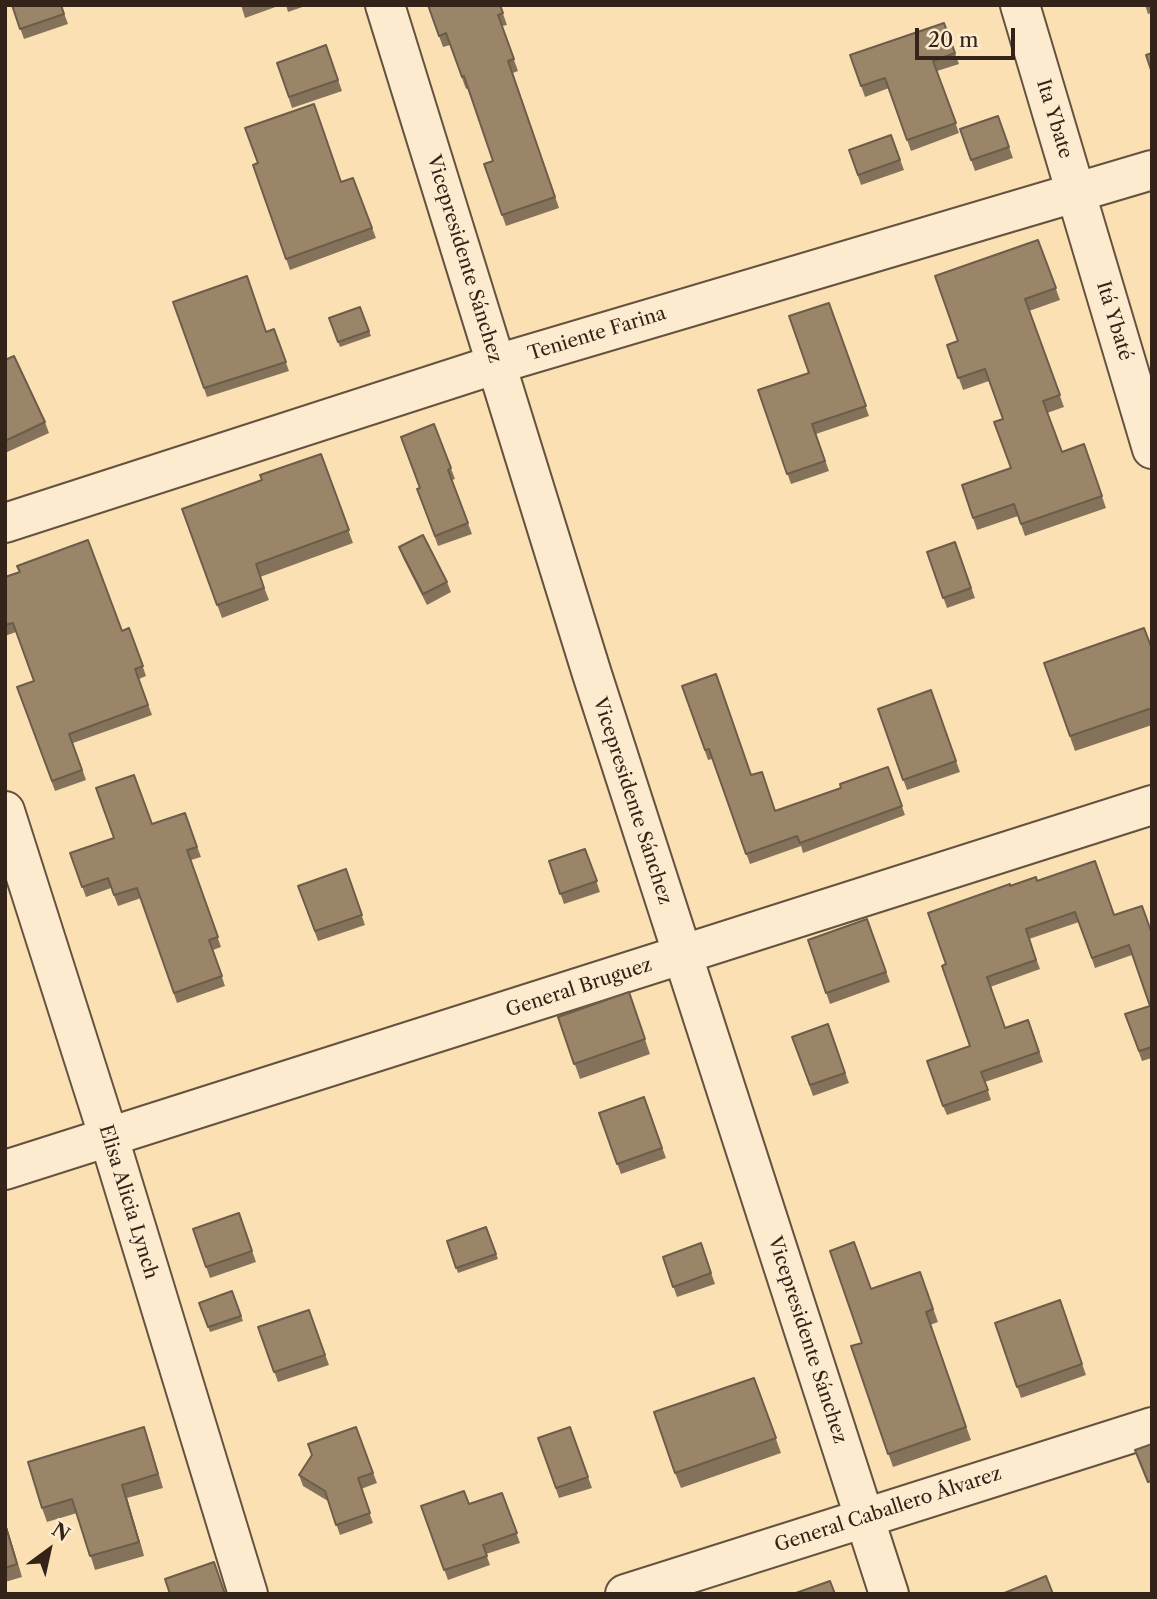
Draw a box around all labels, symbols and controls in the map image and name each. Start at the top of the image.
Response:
scale bar [919,14,1019,58]
text: 20 m [928,27,979,52]
street label: Ita Ybate [1031,77,1077,161]
street label: Vicepresidente Sánchez [421,152,507,366]
street label: Itá Ybaté [1091,279,1137,363]
street label: Teniente Farina [525,302,669,366]
street label: Vicepresidente Sánchez [588,695,676,907]
street label: General Bruguez [503,954,655,1022]
street label: Elisa Alicia Lynch [94,1122,162,1282]
street label: Vicepresidente Sánchez [763,1234,851,1446]
street label: General Caballero Álvarez [772,1463,1004,1557]
north arrow [14,1515,84,1585]
text: N [48,1518,74,1546]

